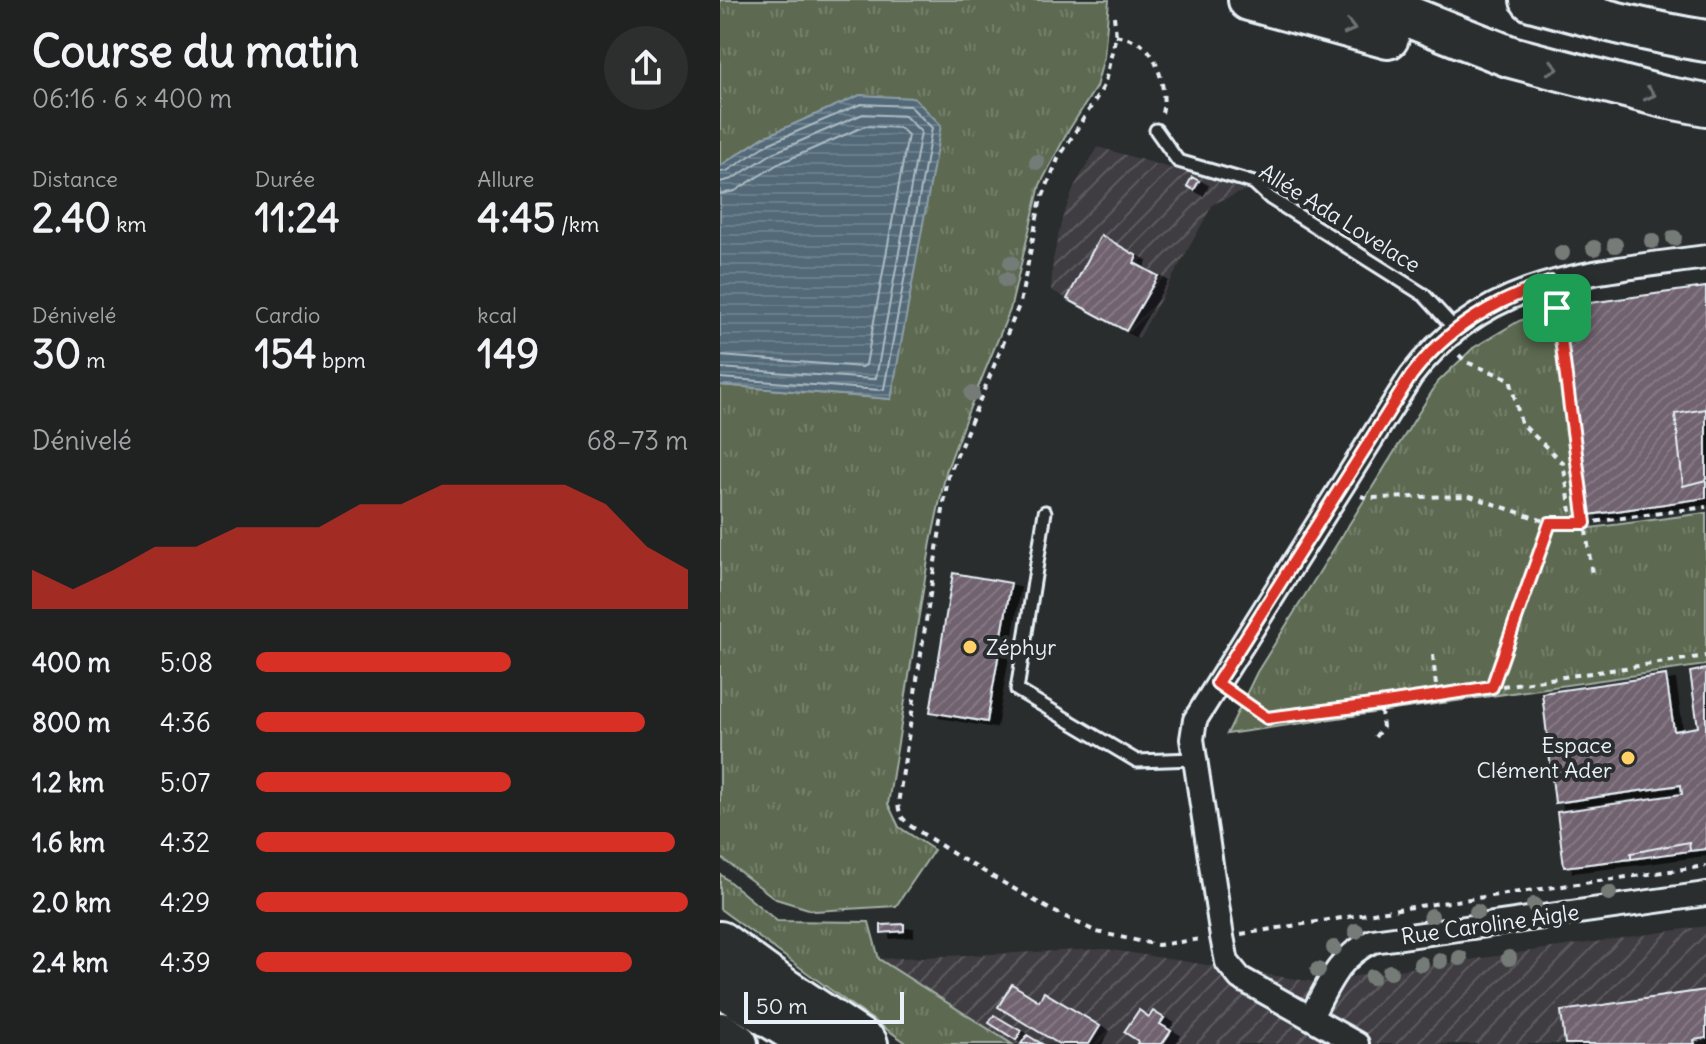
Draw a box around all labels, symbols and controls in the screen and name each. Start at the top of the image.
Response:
one-way arrow [1343,18,1357,35]
text: Course du matin [32,24,359,79]
button: share [604,26,688,110]
one-way arrow [1546,59,1560,75]
text: 06:16 · 6 × 400 m [32,82,232,115]
one-way arrow [1643,84,1657,101]
street label: Allée Ada Lovelace [1254,157,1426,279]
text: Distance [32,165,118,193]
text: Durée [255,165,315,193]
text: Allure [477,165,534,193]
text: 2.40 [32,193,111,243]
text: 11:24 [255,193,340,243]
text: 4:45 [477,193,556,243]
text: km [111,210,147,238]
text: /km [556,210,599,238]
pin [1523,274,1591,342]
icon: arrive [1535,286,1579,330]
text: Dénivelé [32,301,116,329]
text: Cardio [255,301,320,329]
text: kcal [477,301,517,329]
text: 30 [32,329,81,379]
text: 154 [255,329,317,379]
text: 149 [477,329,539,379]
text: m [81,346,106,374]
text: bpm [317,346,366,374]
text: Dénivelé [32,424,132,457]
text: 68–73 m [587,424,688,457]
place label: Zéphyr [986,633,1056,661]
marker: Zéphyr [961,638,979,656]
text: 400 m [32,646,110,679]
text: 5:08 [160,646,213,679]
text: 800 m [32,706,110,739]
text: 4:36 [160,706,211,739]
place label: Espace Clément Ader [1477,731,1612,784]
marker: Espace Clément Ader [1619,749,1637,767]
text: 1.2 km [32,766,104,799]
text: 5:07 [160,766,210,799]
text: 1.6 km [32,826,105,859]
text: 4:32 [160,826,210,859]
text: 2.0 km [32,886,111,919]
text: 4:29 [160,886,210,919]
street label: Rue Caroline Aigle [1399,898,1581,950]
text: 2.4 km [32,946,108,979]
text: 4:39 [160,946,211,979]
scale bar [744,988,904,1024]
text: 50 m [756,992,808,1020]

